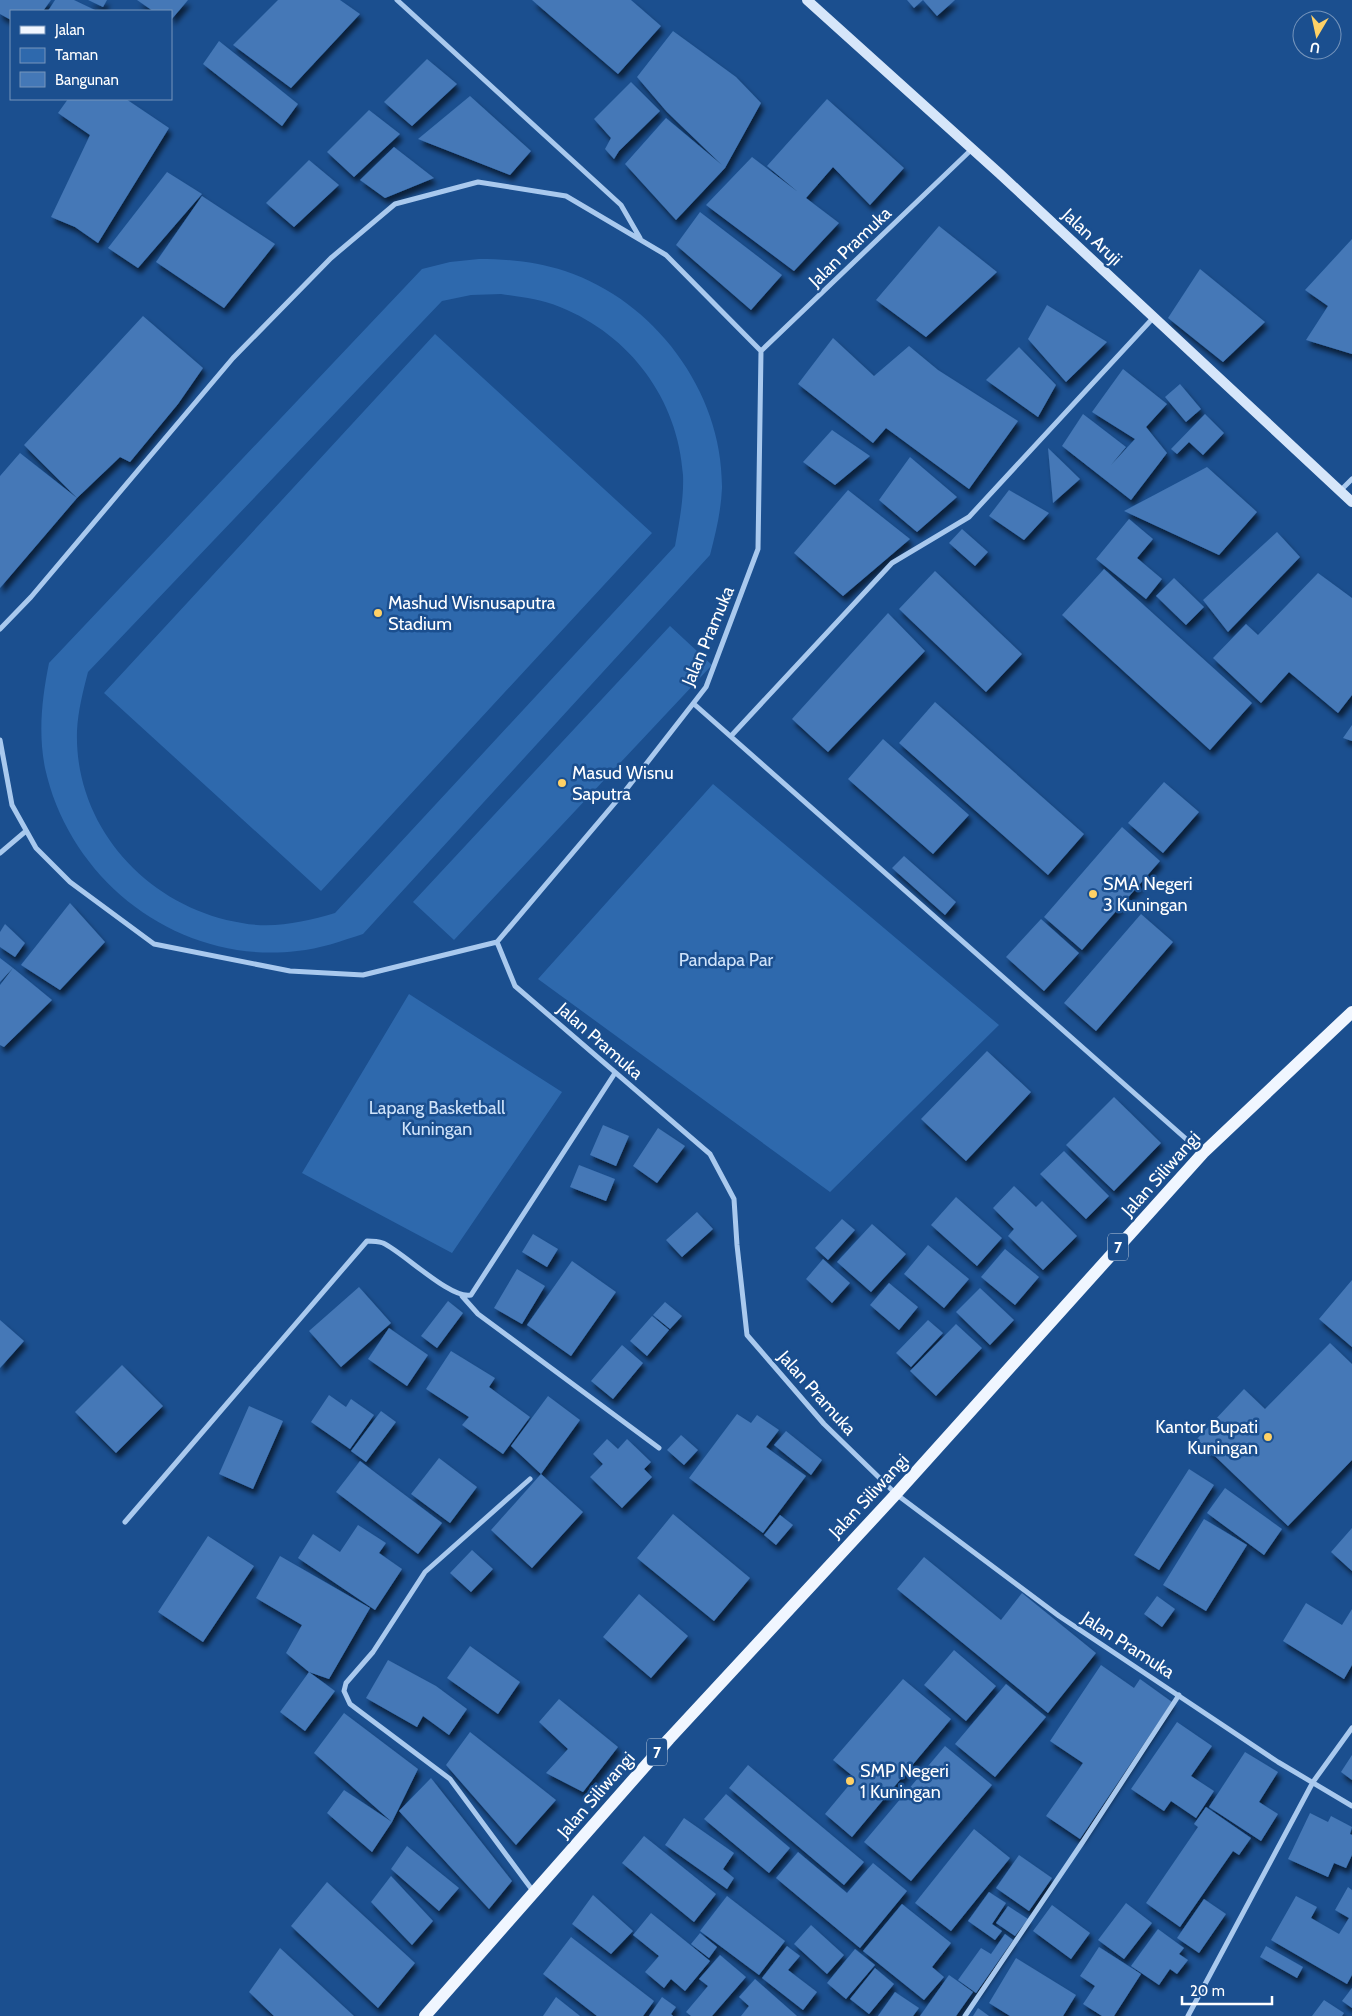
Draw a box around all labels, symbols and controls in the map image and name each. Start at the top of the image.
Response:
legend [10,10,172,100]
north arrow [1292,10,1342,60]
text: Jalan [54,21,85,39]
text: U [1309,38,1321,58]
text: Taman [55,46,98,64]
text: Bangunan [55,71,119,89]
street label: Jalan Pramuka [803,202,896,293]
street label: Jalan Aruji [1057,203,1127,270]
street label: Jalan Pramuka [677,582,739,690]
place label: Mashud Wisnusaputra Stadium [388,592,556,635]
marker: Mashud Wisnusaputra Stadium [372,607,384,619]
place label: Masud Wisnu Saputra [572,762,674,805]
marker: Masud Wisnu Saputra [556,777,568,789]
place label: SMA Negeri 3 Kuningan [1103,873,1193,916]
marker: SMA Negeri 3 Kuningan [1087,888,1099,900]
park label: Pandapa Par [679,949,774,971]
street label: Jalan Pramuka [552,997,648,1084]
park label: Lapang Basketball Kuningan [369,1097,506,1140]
street label: Jalan Siliwangi [1116,1127,1205,1222]
road number: 7 [1108,1234,1128,1260]
street label: Jalan Pramuka [773,1345,861,1440]
place label: Kantor Bupati Kuningan [1155,1416,1258,1459]
marker: Kantor Bupati Kuningan [1262,1431,1274,1443]
street label: Jalan Siliwangi [824,1449,914,1543]
street label: Jalan Pramuka [1077,1606,1179,1683]
road number: 7 [647,1738,667,1765]
street label: Jalan Siliwangi [552,1747,639,1843]
place label: SMP Negeri 1 Kuningan [860,1760,949,1803]
marker: SMP Negeri 1 Kuningan [844,1775,856,1787]
scale bar [1182,1974,1272,2006]
text: 20 m [1190,1982,1225,2000]

